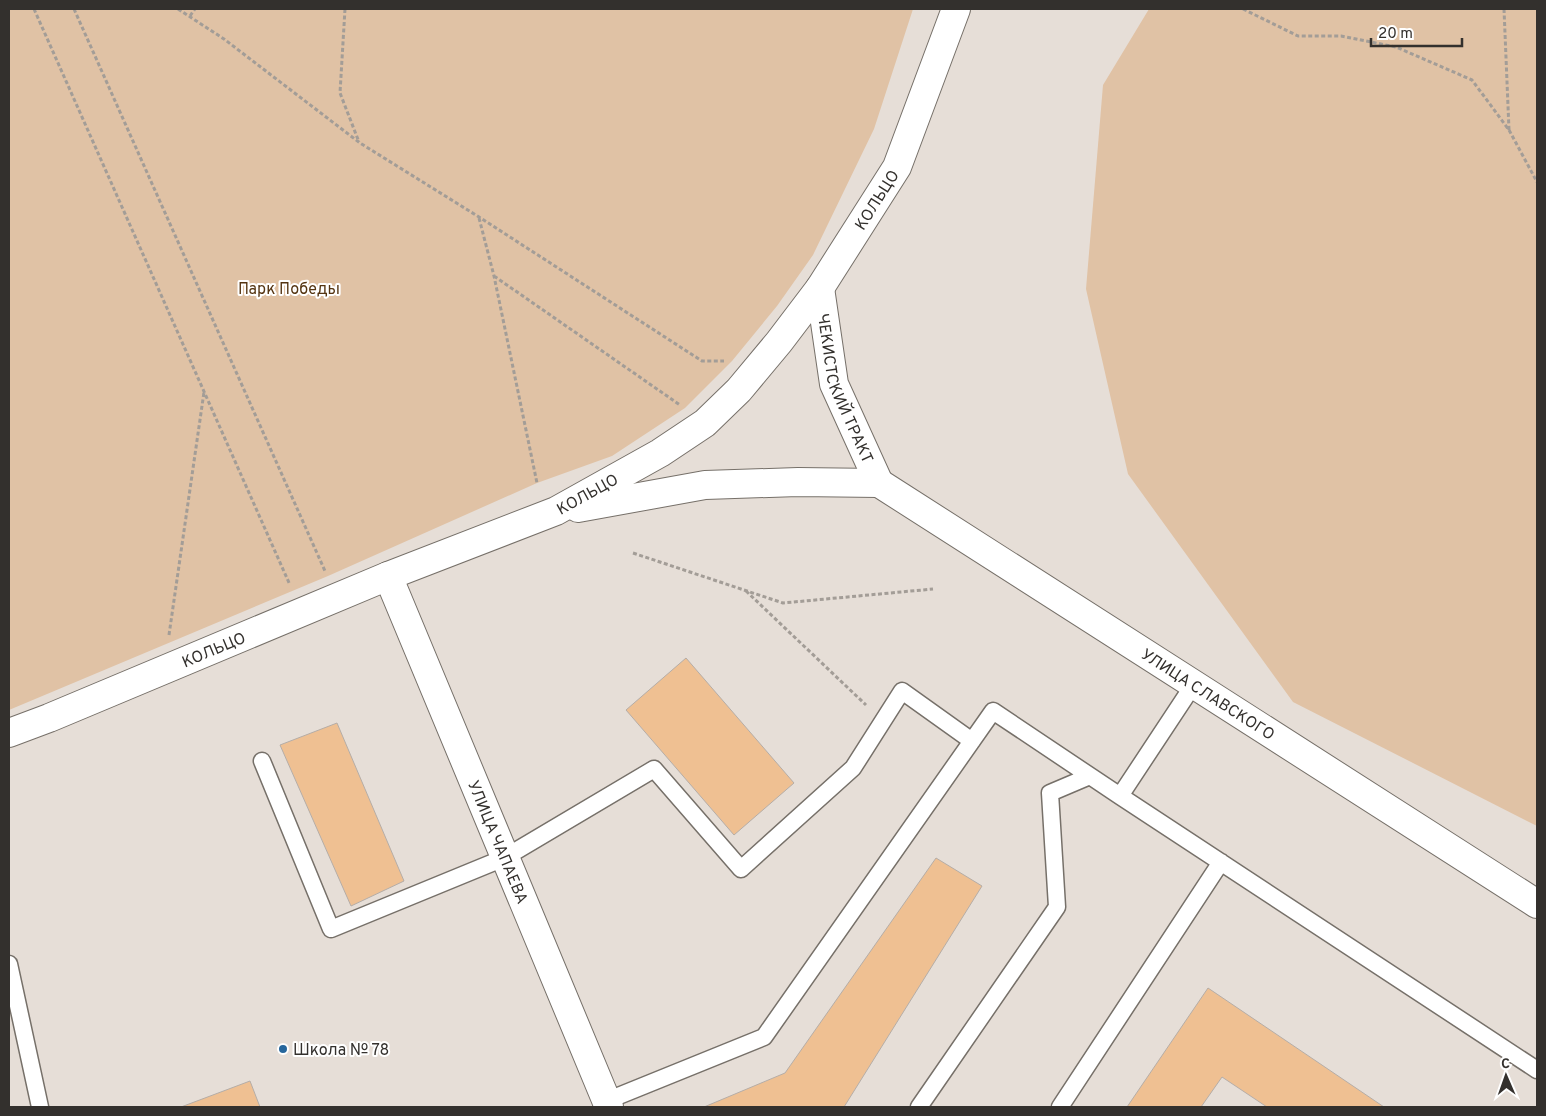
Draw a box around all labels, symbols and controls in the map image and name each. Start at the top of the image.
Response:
scale bar [1371,15,1462,47]
text: 20 m [1378,25,1413,44]
street label: КОЛЬЦО [851,167,904,234]
park label: Парк Победы [238,280,340,300]
street label: ЧЕКИСТСКИЙ ТРАКТ [812,312,877,467]
street label: КОЛЬЦО [554,470,622,521]
street label: КОЛЬЦО [179,629,249,673]
street label: УЛИЦА СЛАВСКОГО [1137,645,1278,746]
street label: УЛИЦА ЧАПАЕВА [462,778,531,907]
place label: Школа № 78 [293,1041,389,1061]
marker: Школа № 78 [277,1043,289,1055]
north arrow [1481,1051,1531,1101]
text: С [1501,1056,1510,1073]

